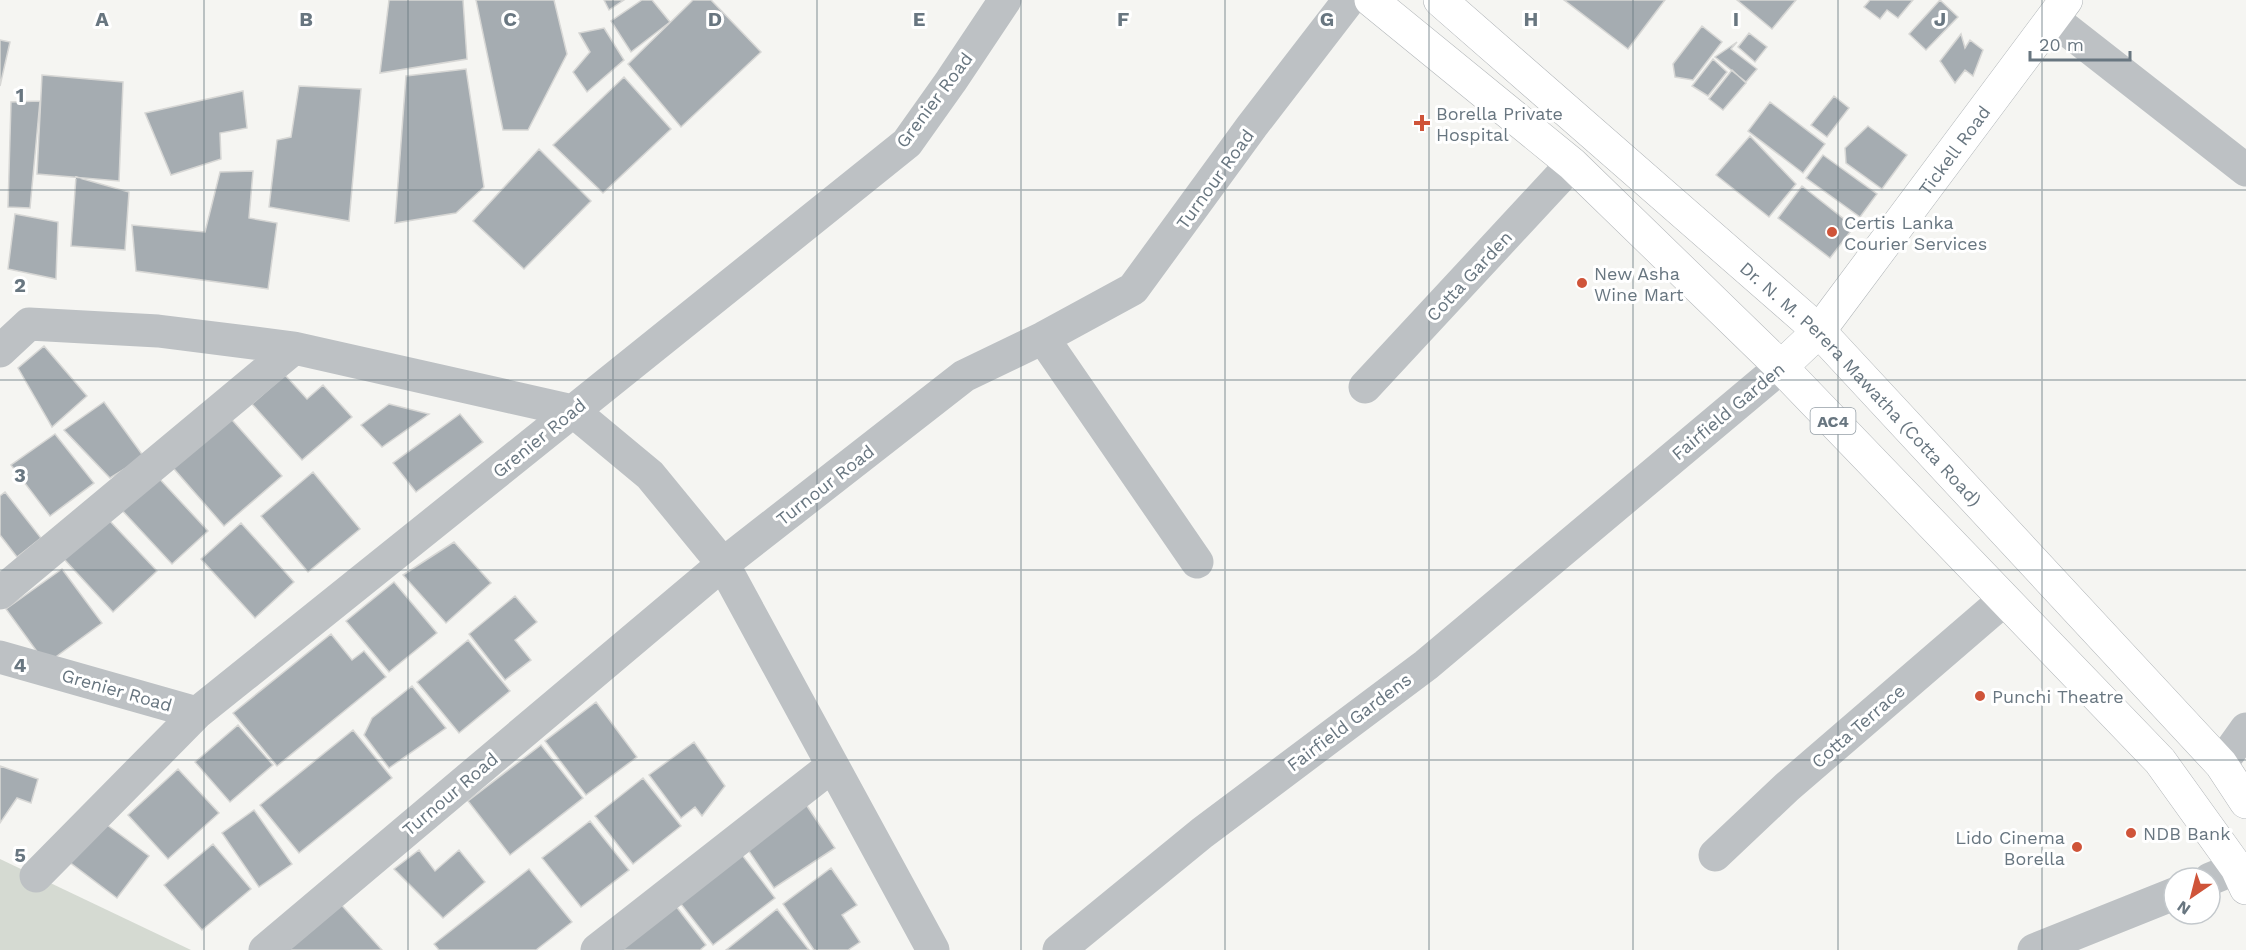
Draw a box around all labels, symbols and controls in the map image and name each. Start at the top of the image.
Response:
text: A [95,7,109,31]
text: B [299,7,313,31]
text: C [503,7,517,31]
text: D [708,7,722,31]
text: E [913,7,925,31]
text: F [1117,7,1129,31]
text: G [1320,7,1334,31]
text: H [1524,7,1538,31]
text: I [1733,7,1739,31]
text: J [1934,7,1946,31]
scale bar [2030,24,2130,62]
text: 20 m [2039,34,2084,55]
street label: Grenier Road [891,48,977,152]
text: 1 [16,83,24,107]
street label: Tickell Road [1914,101,1994,199]
place label: Borella Private Hospital [1436,103,1563,145]
marker: Borella Private Hospital [1413,114,1431,132]
street label: Turnour Road [1172,125,1258,233]
place label: Certis Lanka Courier Services [1844,212,1987,254]
marker: Certis Lanka Courier Services [1825,225,1839,239]
street label: Cotta Garden [1422,226,1516,326]
street label: Dr. N. M. Perera Mawatha (Cotta Road) [1736,257,1986,510]
place label: New Asha Wine Mart [1594,263,1684,305]
text: 2 [14,273,26,297]
marker: New Asha Wine Mart [1575,276,1589,290]
street label: Fairfield Garden [1667,358,1789,464]
street label: Grenier Road [488,394,590,482]
road number: AC4 [1810,408,1856,434]
street label: Turnour Road [772,440,878,530]
text: 3 [14,463,26,487]
text: 4 [14,653,27,677]
street label: Grenier Road [59,664,175,716]
street label: Fairfield Gardens [1283,668,1415,776]
street label: Cotta Terrace [1807,680,1909,772]
place label: Punchi Theatre [1992,686,2124,707]
marker: Punchi Theatre [1973,689,1987,703]
street label: Turnour Road [398,748,502,840]
place label: NDB Bank [2143,823,2230,844]
marker: NDB Bank [2124,826,2138,840]
place label: Lido Cinema Borella [1955,827,2065,869]
marker: Lido Cinema Borella [2070,840,2084,854]
text: 5 [14,843,26,867]
north arrow [2162,866,2222,926]
text: N [2173,897,2194,919]

